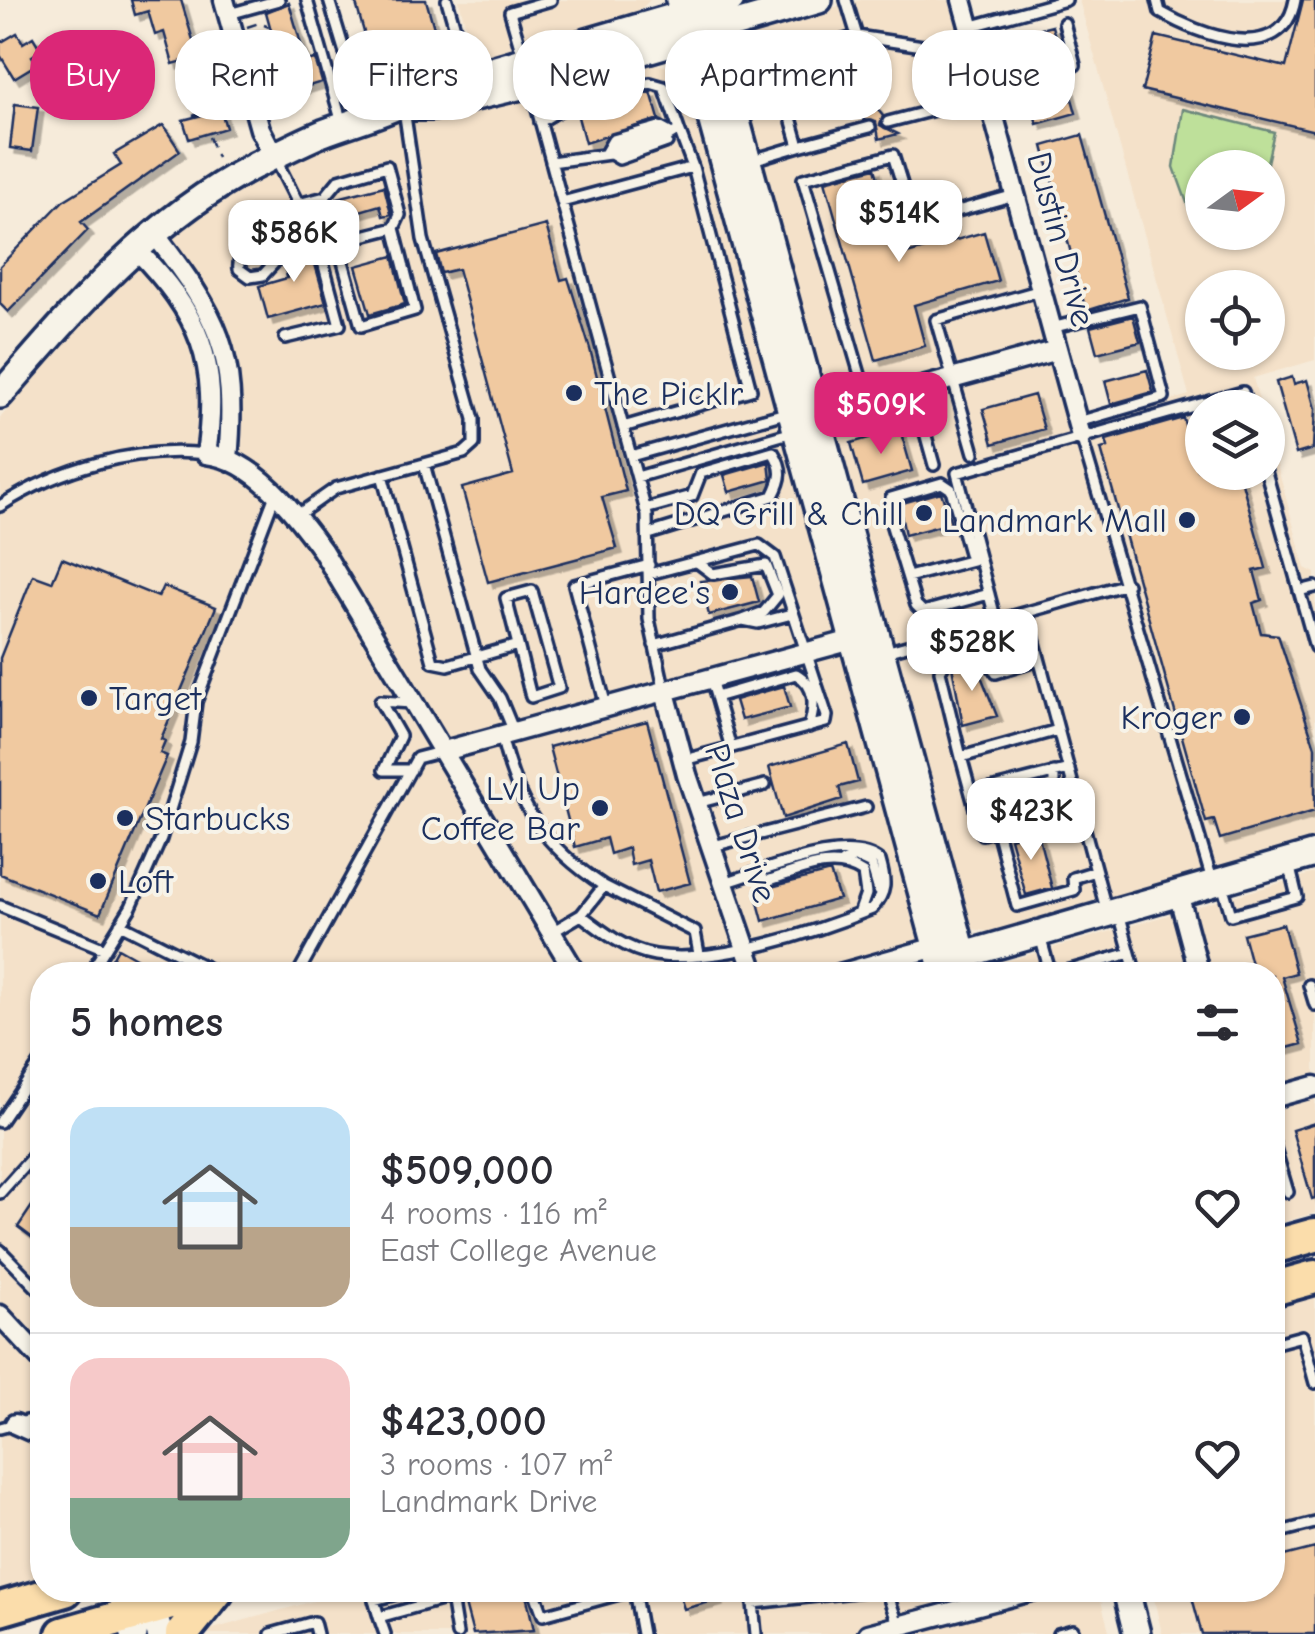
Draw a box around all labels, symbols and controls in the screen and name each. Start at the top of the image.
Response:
chip: Buy [30,30,155,120]
chip: Rent [175,30,313,120]
chip: Filters [333,30,493,120]
chip: New [513,30,645,120]
chip: Apartment [665,30,892,120]
chip: House [912,30,1075,120]
street label: Dustin Drive [1018,147,1104,331]
north arrow [1185,150,1285,250]
map controls [1185,150,1285,490]
pin: $514K [829,180,969,265]
text: $514K [858,194,940,231]
pin: $586K [224,200,364,285]
text: $586K [250,214,338,251]
button: locate [1185,270,1285,370]
pin: $509K [811,372,951,457]
place label: The Picklr [594,373,743,414]
marker: The Picklr [563,382,585,404]
text: $509K [836,386,926,423]
button: layers [1185,390,1285,490]
place label: DQ Grill & Chill [674,493,904,534]
place label: Landmark Mall [942,500,1167,541]
marker: DQ Grill & Chill [913,502,935,524]
marker: Landmark Mall [1176,509,1198,531]
place label: Hardee's [579,572,710,613]
marker: Hardee's [719,581,741,603]
pin: $528K [902,609,1042,694]
text: $528K [929,623,1015,660]
place label: Target [109,678,202,719]
marker: Target [78,687,100,709]
place label: Kroger [1121,697,1222,738]
marker: Kroger [1231,706,1253,728]
street label: Plaza Drive [696,738,786,908]
place label: Lvl Up Coffee Bar [421,768,580,849]
pin: $423K [961,778,1101,863]
text: $423K [989,792,1073,829]
marker: Lvl Up Coffee Bar [589,797,611,819]
place label: Starbucks [145,798,290,839]
marker: Starbucks [114,807,136,829]
place label: Loft [118,861,174,902]
marker: Loft [87,870,109,892]
icon: filters [1190,995,1245,1050]
text: 5 homes [70,998,223,1047]
text: $509,000 [380,1146,554,1195]
icon: home [150,1147,270,1267]
icon: heart [1190,1180,1245,1235]
text: 4 rooms · 116 m² [380,1195,607,1232]
text: East College Avenue [380,1232,657,1269]
text: $423,000 [380,1397,547,1446]
icon: home [150,1398,270,1518]
icon: heart [1190,1431,1245,1486]
text: 3 rooms · 107 m² [380,1446,612,1483]
text: Landmark Drive [380,1483,597,1520]

